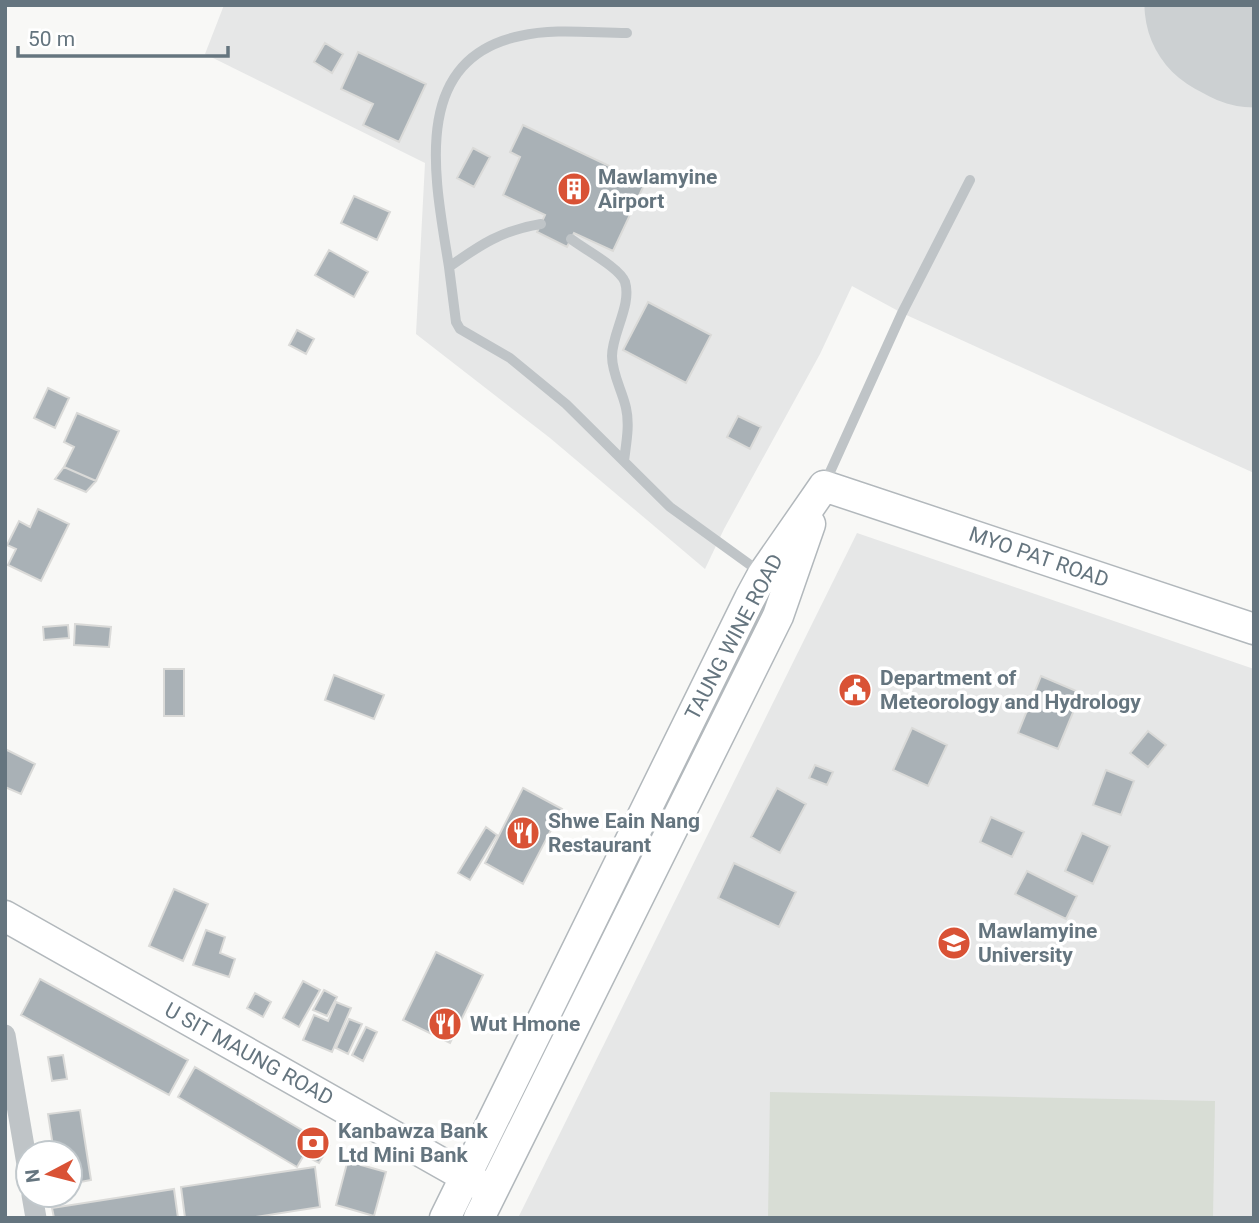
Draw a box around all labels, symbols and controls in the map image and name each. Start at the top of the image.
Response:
scale bar [18,14,228,58]
text: 50 m [28,27,75,51]
place label: Mawlamyine Airport [598,165,717,213]
building icon: Mawlamyine Airport [555,170,593,208]
street label: MYO PAT ROAD [966,522,1112,592]
street label: TAUNG WINE ROAD [680,550,788,724]
place label: Department of Meteorology and Hydrology [880,666,1141,714]
public building icon: Department of Meteorology and Hydrology [836,671,874,709]
place label: Shwe Eain Nang Restaurant [548,809,700,857]
restaurant icon: Shwe Eain Nang Restaurant [504,814,542,852]
place label: Mawlamyine University [978,919,1097,967]
school or university icon: Mawlamyine University [935,924,973,962]
street label: U SIT MAUNG ROAD [161,998,337,1110]
restaurant icon: Wut Hmone [426,1005,464,1043]
place label: Wut Hmone [470,1012,580,1036]
place label: Kanbawza Bank Ltd Mini Bank [338,1119,488,1167]
bank icon: Kanbawza Bank Ltd Mini Bank [294,1124,332,1162]
north arrow [14,1139,84,1209]
text: N [20,1168,45,1184]

